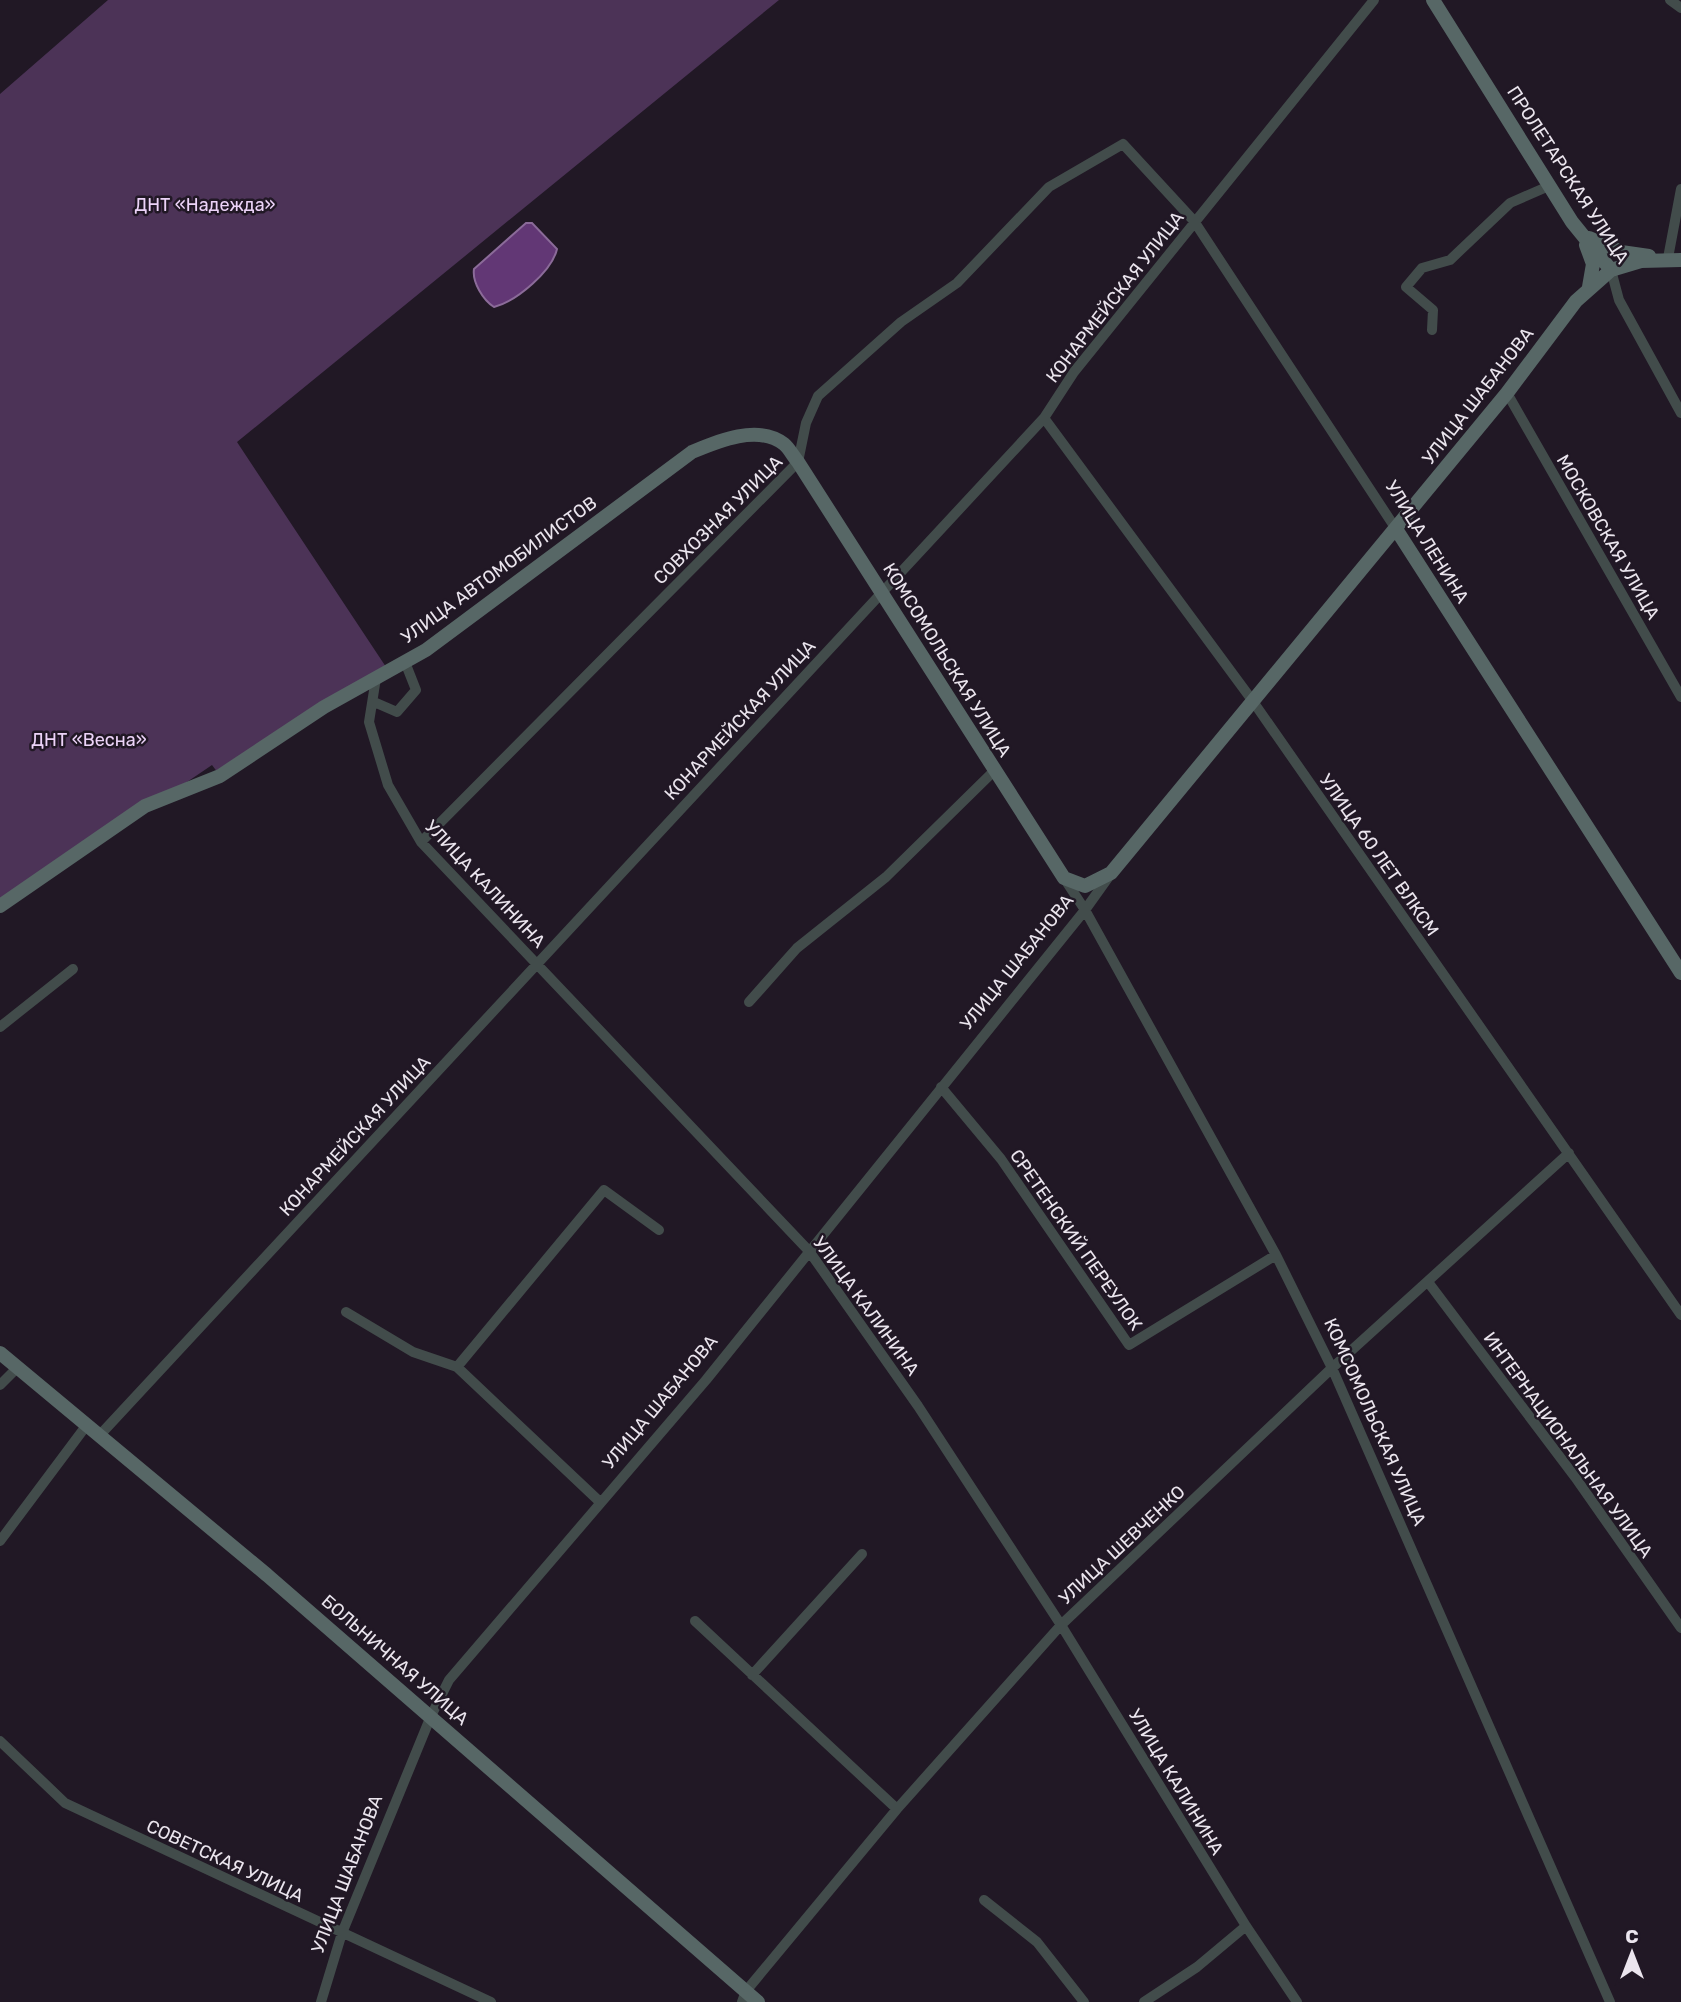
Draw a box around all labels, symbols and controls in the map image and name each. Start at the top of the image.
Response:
street label: ПРОЛЕТАРСКАЯ УЛИЦА [1502,82,1634,268]
park label: ДНТ «Надежда» [134,194,276,216]
street label: КОНАРМЕЙСКАЯ УЛИЦА [1041,207,1189,387]
street label: УЛИЦА ШАБАНОВА [1418,323,1538,469]
street label: СОВХОЗНАЯ УЛИЦА [649,451,787,589]
street label: МОСКОВСКАЯ УЛИЦА [1552,451,1664,623]
street label: УЛИЦА ЛЕНИНА [1380,477,1474,607]
street label: УЛИЦА АВТОМОБИЛИСТОВ [397,492,601,648]
street label: КОМСОМОЛЬСКАЯ УЛИЦА [878,559,1016,761]
street label: КОНАРМЕЙСКАЯ УЛИЦА [660,635,820,805]
park label: ДНТ «Весна» [31,729,147,751]
street label: УЛИЦА 60 ЛЕТ ВЛКСМ [1315,770,1443,940]
street label: УЛИЦА КАЛИНИНА [420,816,550,952]
street label: УЛИЦА ШАБАНОВА [956,890,1078,1034]
street label: КОНАРМЕЙСКАЯ УЛИЦА [275,1051,435,1221]
street label: СРЕТЕНСКИЙ ПЕРЕУЛОК [1005,1145,1147,1335]
street label: УЛИЦА КАЛИНИНА [808,1232,924,1380]
street label: КОМСОМОЛЬСКАЯ УЛИЦА [1319,1315,1431,1529]
street label: ИНТЕРНАЦИОНАЛЬНАЯ УЛИЦА [1479,1328,1657,1562]
street label: УЛИЦА ШАБАНОВА [598,1331,722,1473]
street label: УЛИЦА ШЕВЧЕНКО [1054,1481,1190,1609]
street label: БОЛЬНИЧНАЯ УЛИЦА [317,1590,473,1730]
street label: УЛИЦА КАЛИНИНА [1124,1705,1228,1859]
street label: УЛИЦА ШАБАНОВА [307,1792,387,1956]
street label: СОВЕТСКАЯ УЛИЦА [143,1815,307,1907]
north arrow [1597,1918,1667,1988]
text: С [1625,1925,1639,1948]

